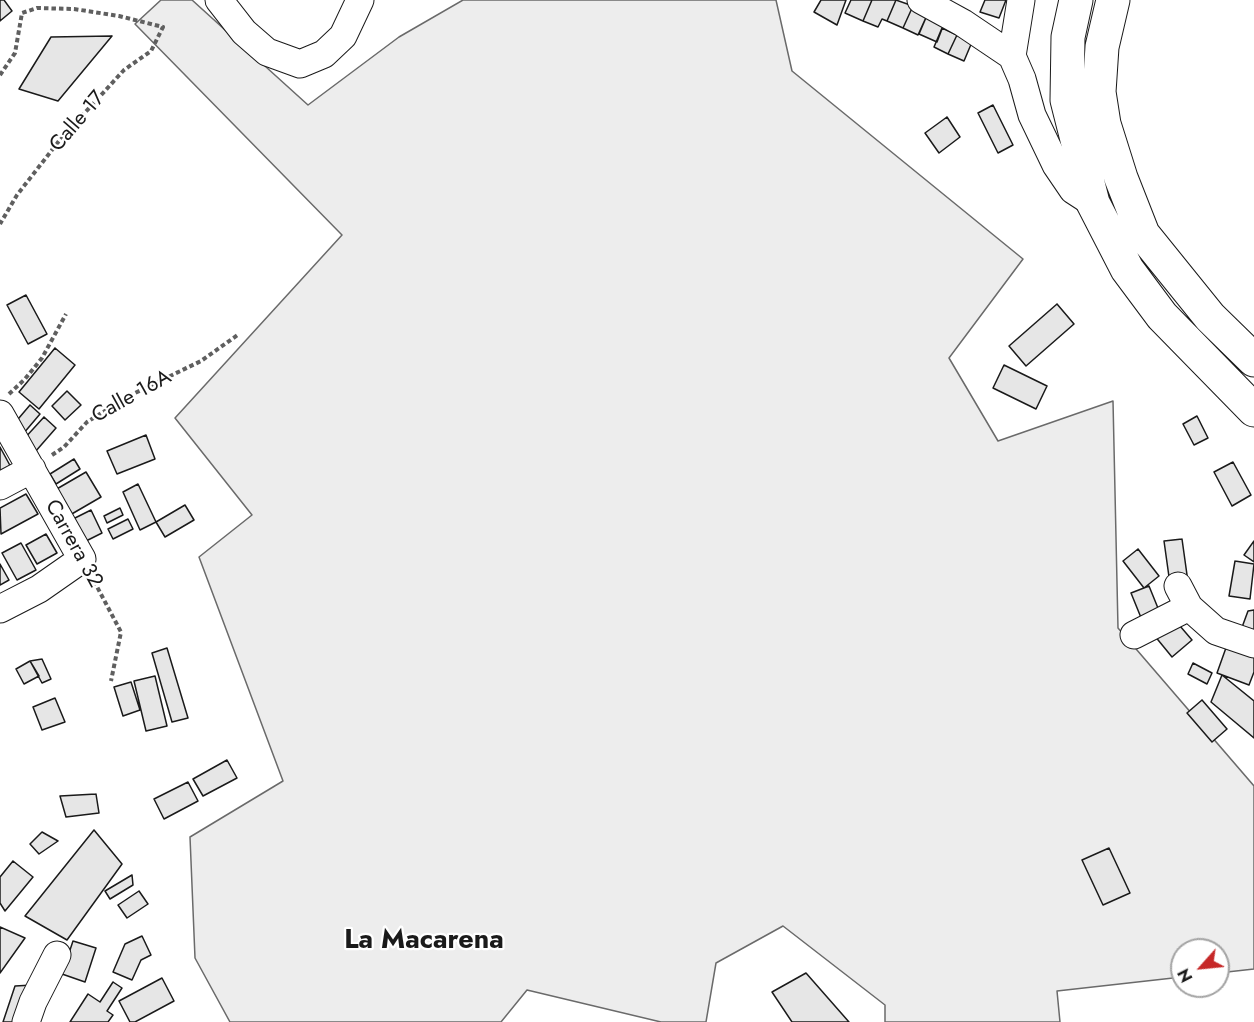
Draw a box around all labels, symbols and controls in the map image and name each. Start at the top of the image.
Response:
street label: Calle 17 [45,87,111,157]
street label: Calle 16A [88,365,176,429]
street label: Carrera 32 [39,496,107,592]
district label: La Macarena [344,925,504,957]
north arrow [1170,938,1230,998]
text: N [1172,965,1198,986]

